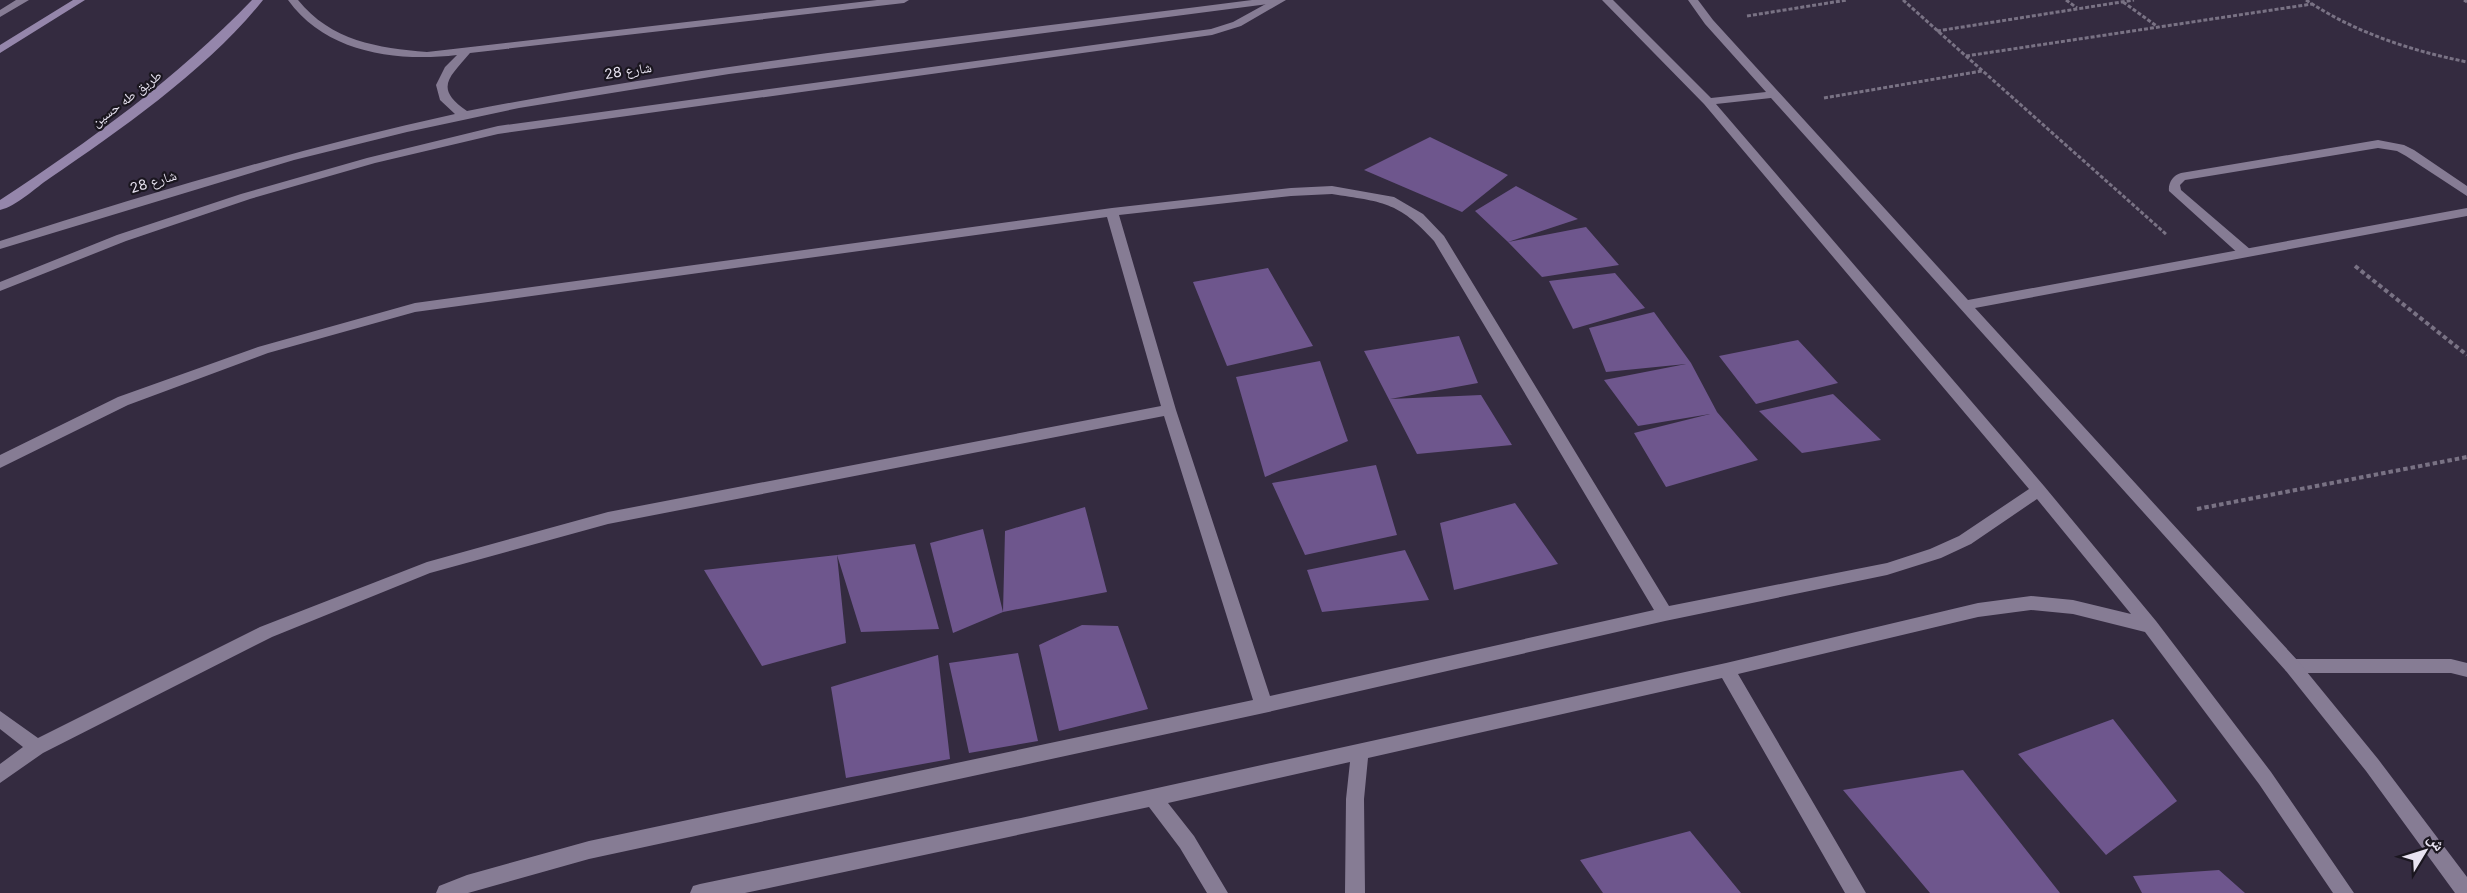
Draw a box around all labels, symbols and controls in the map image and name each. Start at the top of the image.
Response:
street label: شارع 28 [603,58,653,84]
street label: طريق طه حسين [88,66,166,132]
street label: شارع 28 [128,166,179,198]
north arrow [2395,821,2455,881]
text: ش [2424,829,2450,855]

